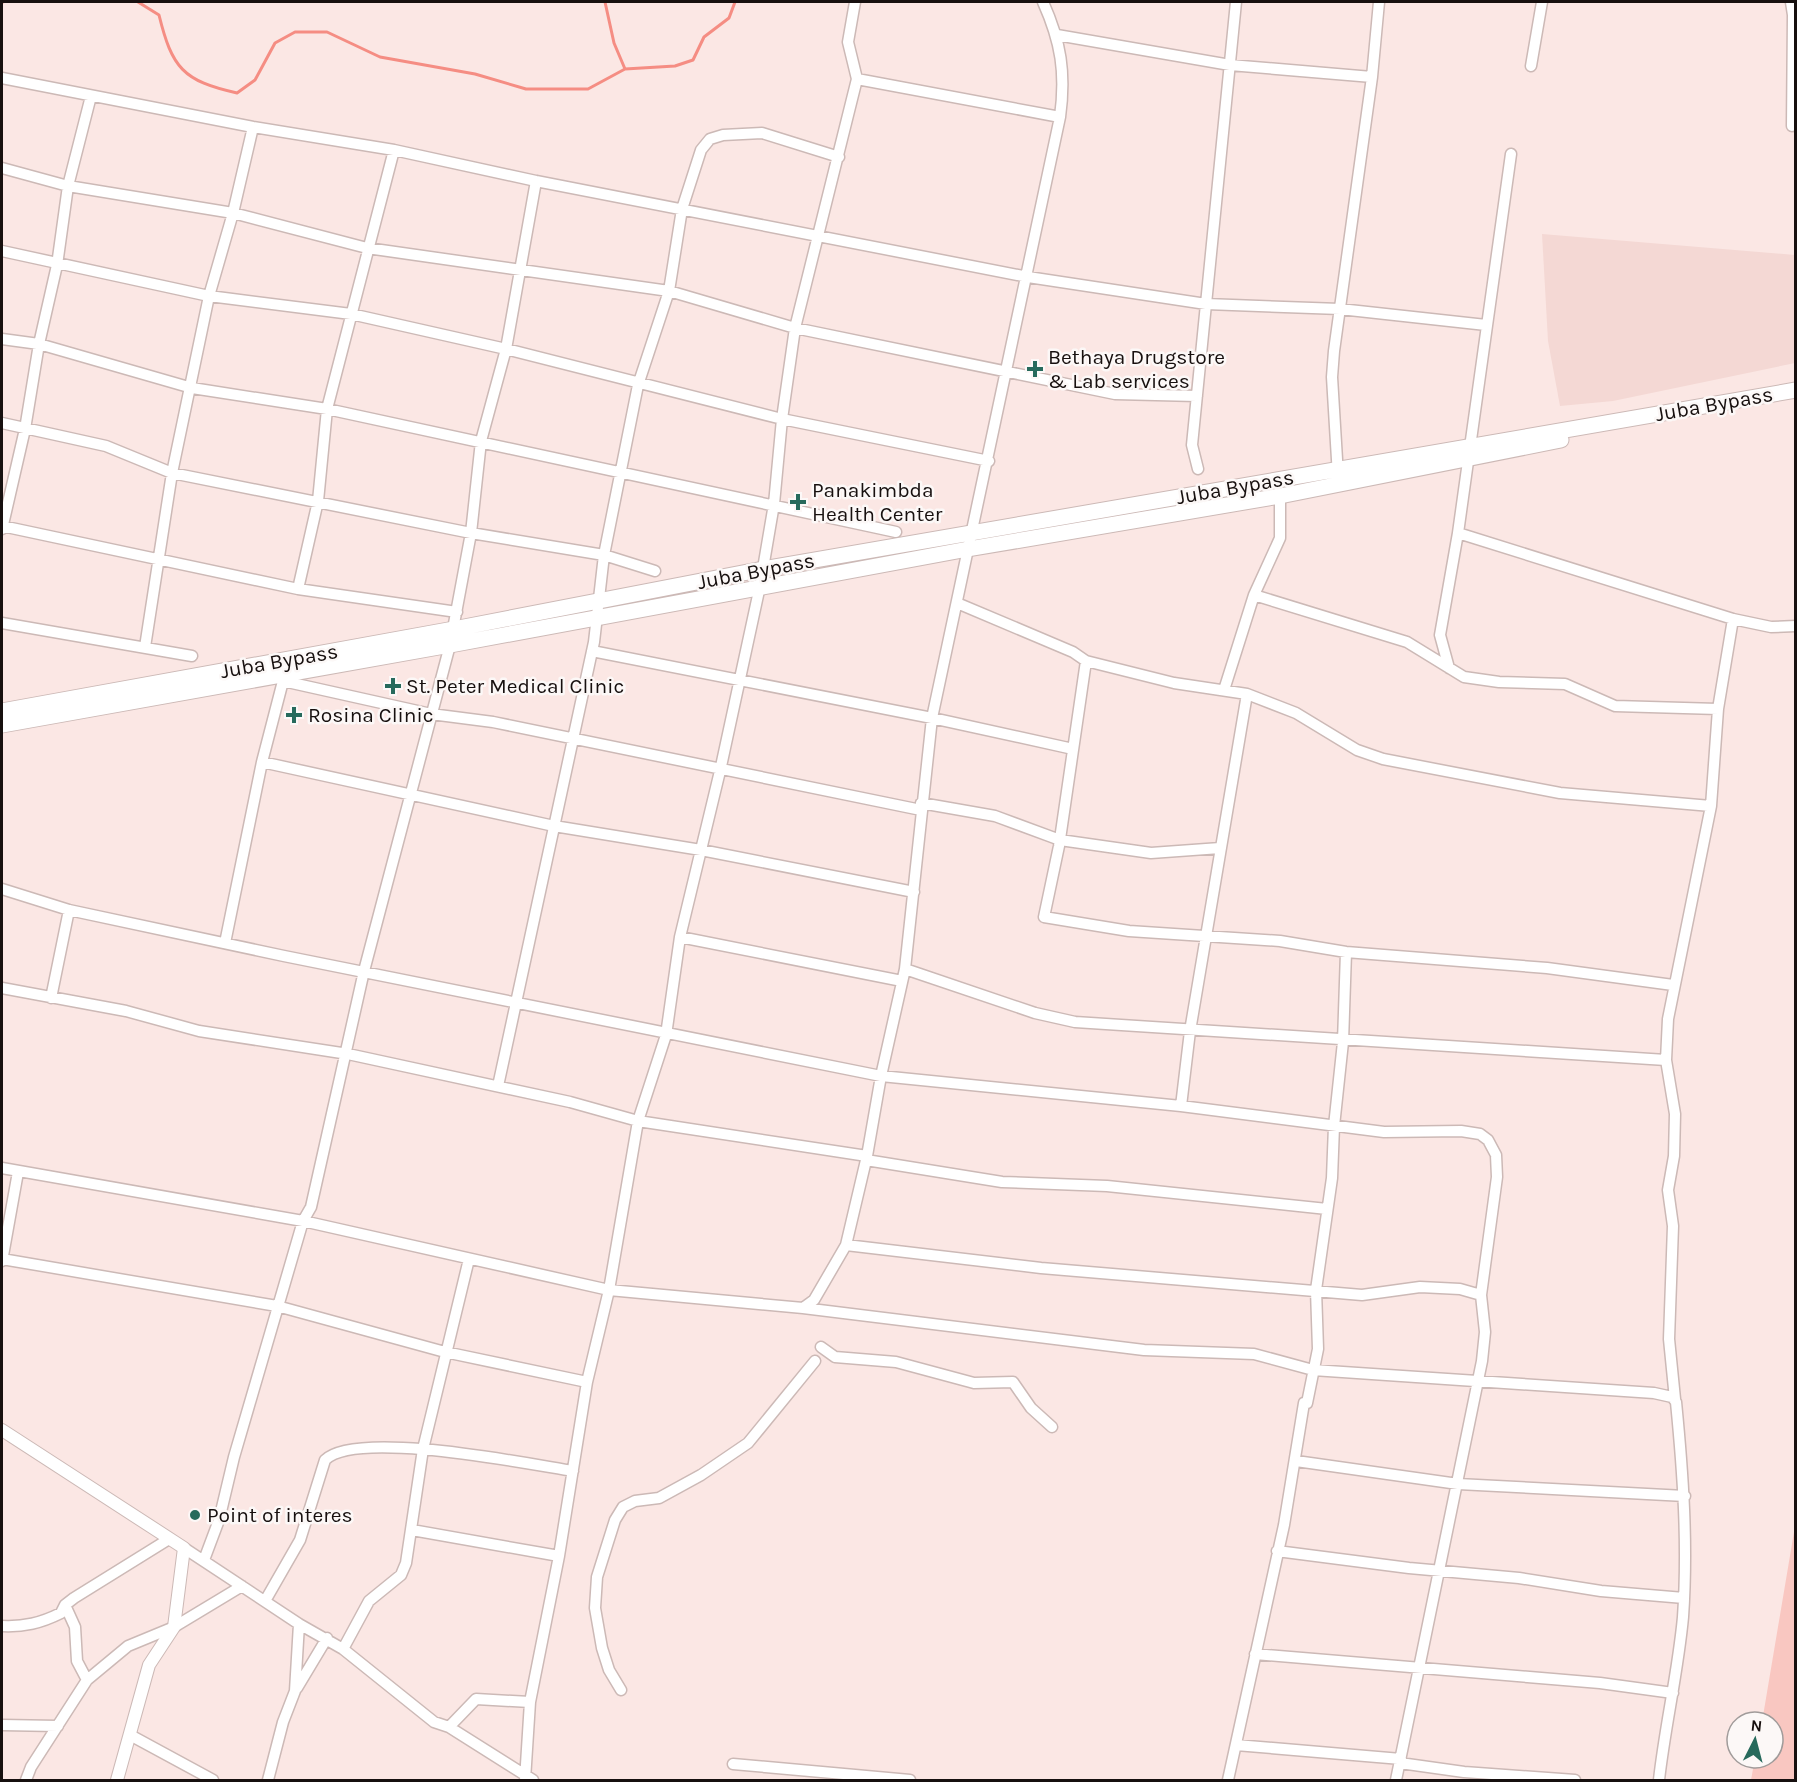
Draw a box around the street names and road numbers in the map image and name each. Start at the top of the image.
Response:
street label: Juba Bypass [1653,382,1775,426]
street label: Juba Bypass [1174,465,1296,509]
street label: Juba Bypass [695,548,817,594]
street label: Juba Bypass [218,639,340,683]

